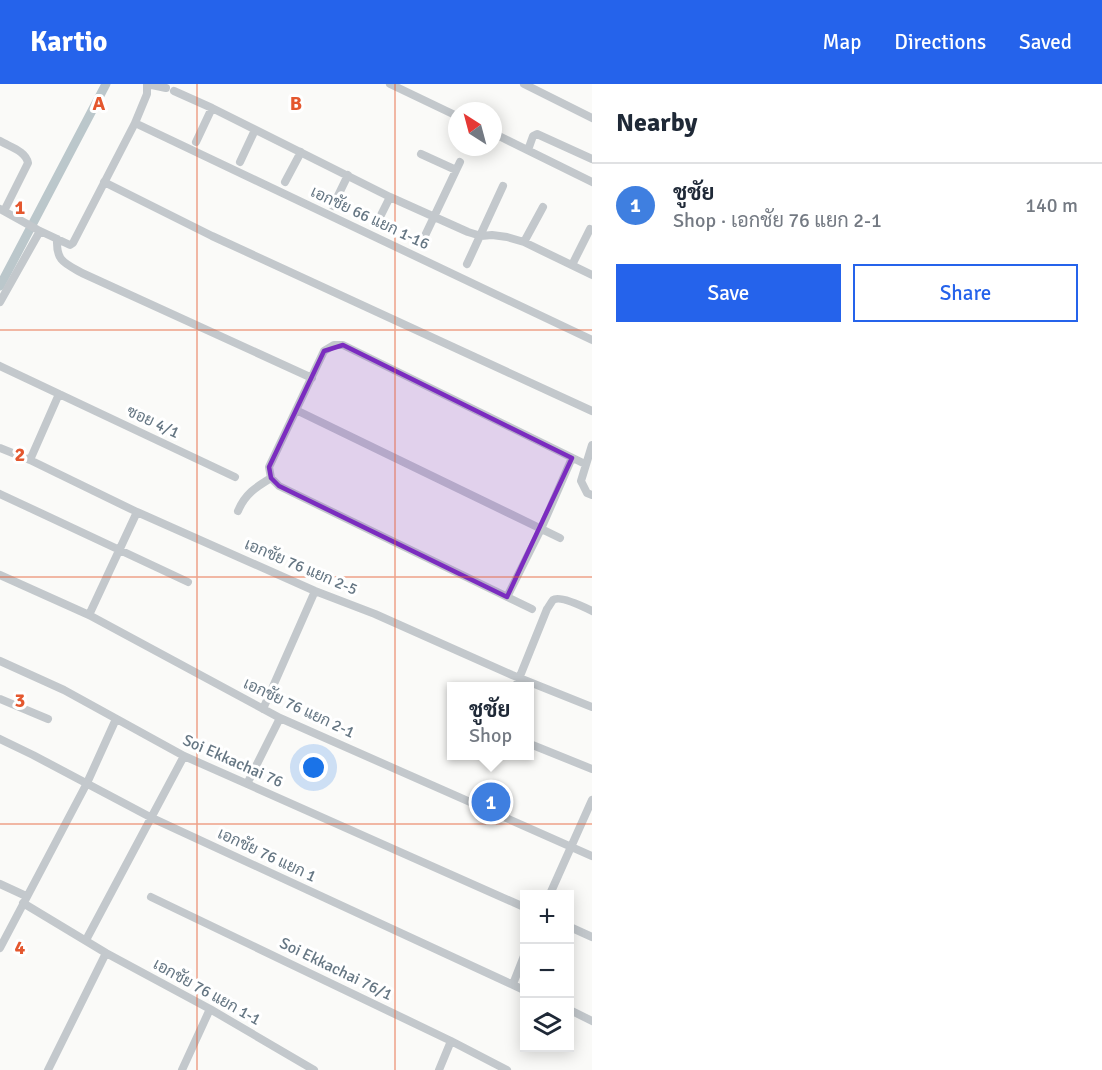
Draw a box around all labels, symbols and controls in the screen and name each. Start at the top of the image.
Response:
text: Kartio [30,25,107,59]
text: Map [823,29,861,55]
text: Directions [894,29,986,55]
text: Saved [1019,29,1072,55]
text: A [93,91,106,116]
text: B [290,91,302,116]
north arrow [448,102,502,156]
text: Nearby [616,107,697,139]
text: ชูชัย [673,179,715,206]
street label: เอกชัย 66 แยก 1-16 [307,181,433,254]
text: 1 [630,193,641,218]
text: 140 m [1025,193,1078,218]
text: 1 [15,195,26,220]
text: Shop · เอกชัย 76 แยก 2-1 [673,208,882,233]
button: Save [616,264,841,322]
button: Share [853,264,1078,322]
street label: ซอย 4/1 [123,401,183,443]
text: 2 [15,442,25,467]
street label: เอกชัย 76 แยก 2-5 [242,533,361,600]
street label: เอกชัย 76 แยก 2-1 [240,673,358,743]
popup [447,682,534,760]
text: 3 [15,688,25,713]
text: ชูชัย [469,696,511,723]
text: Shop [469,723,512,748]
street label: Soi Ekkachai 76 [180,730,286,792]
your location [299,753,328,782]
pin: 1 [472,780,510,824]
street label: เอกชัย 76 แยก 1 [214,823,320,887]
map controls [520,890,574,1052]
button: + [520,890,574,944]
street label: Soi Ekkachai 76/1 [276,933,396,1005]
text: 4 [15,935,26,960]
button: − [520,944,574,998]
street label: เอกชัย 76 แยก 1-1 [150,953,265,1030]
button: layers [520,998,574,1052]

